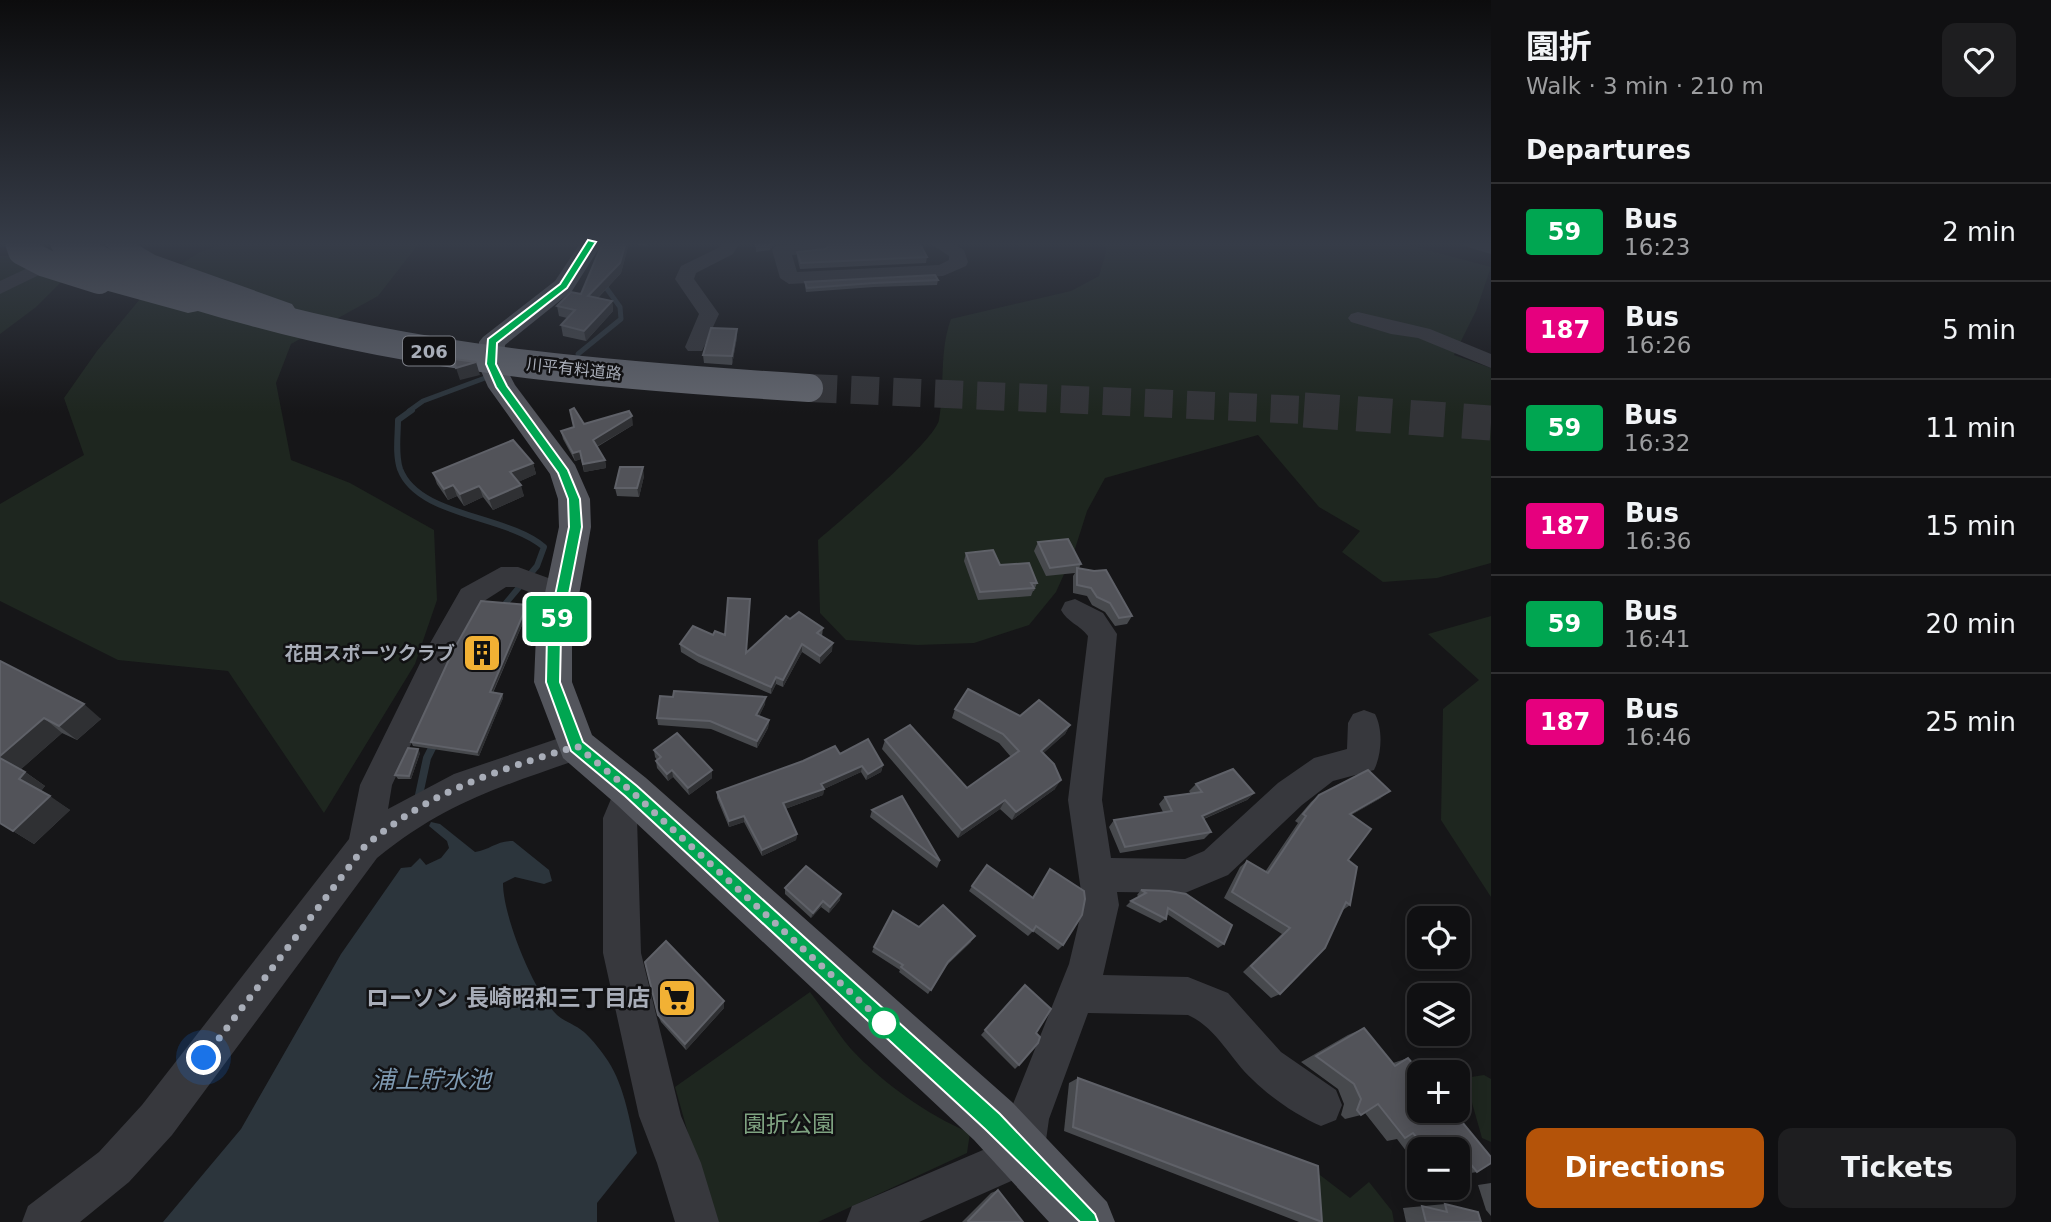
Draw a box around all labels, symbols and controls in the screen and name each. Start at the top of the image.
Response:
button: heart [1942,23,2016,97]
text: 園折 [1526,27,1592,66]
text: Walk · 3 min · 210 m [1526,73,1764,99]
text: Departures [1526,135,1691,165]
text: Bus [1624,204,1678,234]
text: 2 min [1942,217,2016,247]
text: 59 [1548,218,1581,246]
text: 16:23 [1624,234,1690,260]
text: Bus [1625,302,1679,332]
text: 5 min [1942,315,2016,345]
text: 187 [1540,316,1590,344]
text: 16:26 [1625,332,1691,358]
road number: 206 [403,337,455,366]
street label: 川平有料道路 [525,355,623,383]
text: Bus [1624,400,1678,430]
text: 11 min [1926,413,2016,443]
text: 59 [1548,414,1581,442]
text: 16:32 [1624,430,1690,456]
text: Bus [1625,498,1679,528]
text: 15 min [1926,511,2016,541]
text: 187 [1540,512,1590,540]
text: 16:36 [1625,528,1691,554]
line badge: 59 [526,596,588,642]
text: Bus [1624,596,1678,626]
text: 59 [540,605,574,633]
text: 20 min [1926,609,2016,639]
text: 59 [1548,610,1581,638]
text: 16:41 [1624,626,1690,652]
building icon: 花田スポーツクラブ [461,632,503,674]
place label: 花田スポーツクラブ [284,642,455,664]
text: Bus [1625,694,1679,724]
text: 25 min [1926,707,2016,737]
text: 187 [1540,708,1590,736]
text: 16:46 [1625,724,1691,750]
map controls [1407,906,1470,1200]
button: locate [1407,906,1470,969]
supermarket icon: ローソン 長崎昭和三丁目店 [656,977,698,1019]
button: layers [1407,983,1470,1046]
place label: ローソン 長崎昭和三丁目店 [366,985,650,1011]
unlabelled marker [869,1008,899,1038]
your location [186,1040,221,1075]
button: + [1407,1060,1470,1123]
water label: 浦上貯水池 [371,1066,493,1094]
park label: 園折公園 [743,1111,835,1137]
button: Directions [1526,1128,1764,1208]
button: Tickets [1778,1128,2016,1208]
button: − [1407,1137,1470,1200]

